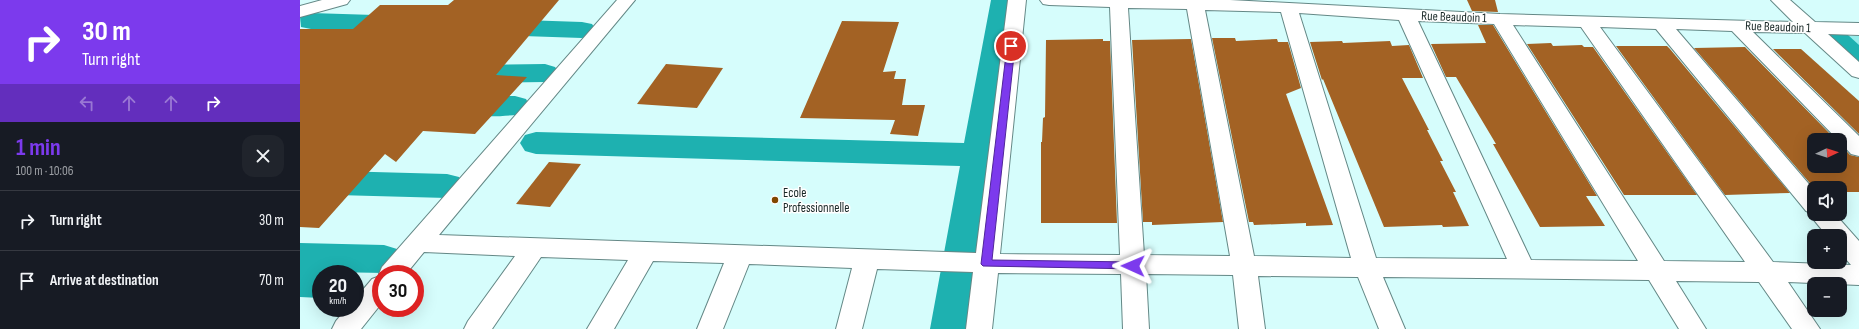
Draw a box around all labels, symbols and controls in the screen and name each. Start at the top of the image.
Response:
street label: Rue Beaudoin 1 [1421,8,1488,26]
text: 30 m [82,15,131,48]
icon: right [16,16,68,68]
street label: Rue Beaudoin 1 [1745,18,1812,36]
pin [994,29,1028,63]
icon: arrive [1000,35,1022,57]
text: Turn right [82,49,140,70]
icon: left [76,92,98,114]
icon: ahead [118,92,140,114]
icon: ahead [160,92,182,114]
icon: right [202,92,224,114]
text: 1 min [16,133,61,162]
north arrow [1807,133,1847,173]
map controls [1807,133,1847,317]
button: close [242,135,284,177]
text: 100 m · 10:06 [16,163,73,179]
button: sound [1807,181,1847,221]
place label: Ecole Professionnelle [783,185,849,216]
marker: Ecole Professionnelle [770,195,780,205]
icon: right [16,210,38,232]
text: Turn right [50,211,102,230]
text: 30 m [259,211,284,230]
button: + [1807,229,1847,269]
position arrow [1112,245,1154,287]
speed limit sign: 30 [372,265,424,317]
icon: arrive [16,270,38,292]
text: Arrive at destination [50,271,159,290]
text: 70 m [259,271,284,290]
text: 20 [329,274,347,298]
button: − [1807,277,1847,317]
text: km/h [329,295,347,307]

